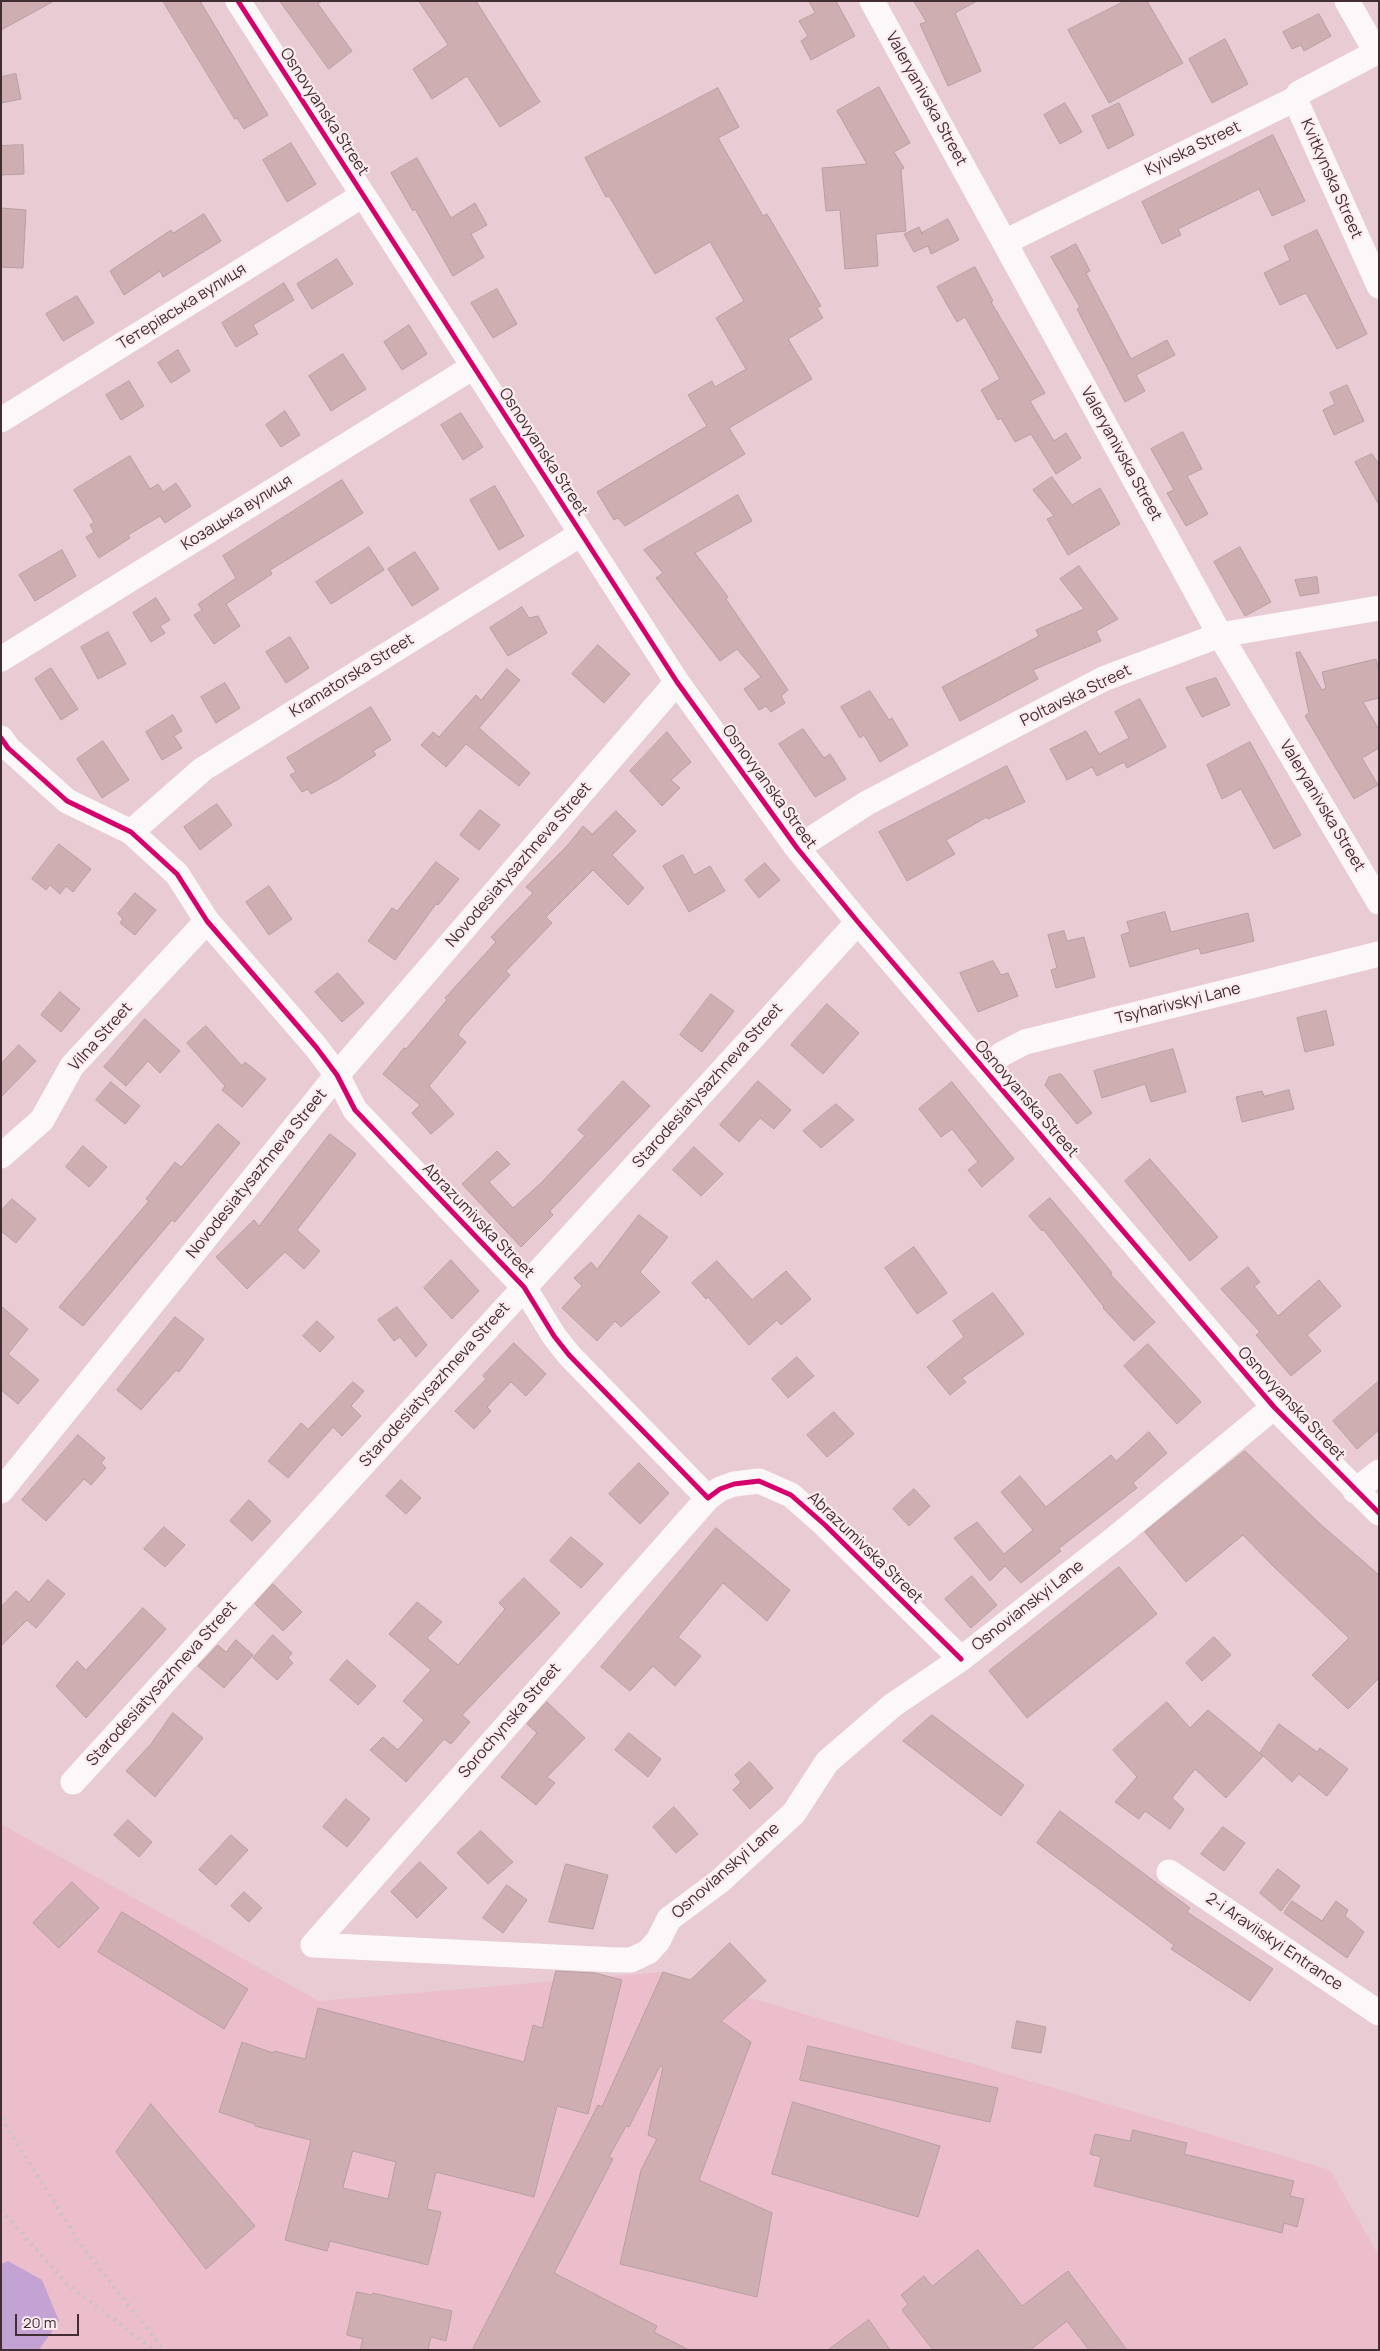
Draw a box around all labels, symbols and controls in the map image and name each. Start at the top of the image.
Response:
street label: Valeryanivska Street [881,29,971,169]
street label: Osnovyanska Street [275,44,373,180]
street label: Kvitkynska Street [1296,116,1366,242]
street label: Kyivska Street [1142,118,1244,180]
street label: Тетерівська вулиця [114,260,250,354]
street label: Osnovyanska Street [494,384,592,520]
street label: Valeryanivska Street [1076,384,1166,524]
street label: Козацька вулиця [178,471,296,555]
street label: Kramatorska Street [286,630,418,722]
street label: Poltavska Street [1017,661,1135,731]
street label: Osnovyanska Street [718,721,820,853]
street label: Valeryanivska Street [1275,737,1369,875]
street label: Novodesiatysazhneva Street [442,779,596,951]
street label: Tsyharivskyi Lane [1113,979,1243,1029]
street label: Vilna Street [65,999,137,1075]
street label: Starodesiatysazhneva Street [629,1000,787,1172]
street label: Osnovyanska Street [970,1037,1082,1161]
street label: Novodesiatysazhneva Street [183,1085,331,1263]
street label: Abrazumivska Street [418,1160,538,1282]
street label: Starodesiatysazhneva Street [356,1299,514,1471]
street label: Osnovyanska Street [1233,1343,1349,1465]
street label: Abrazumivska Street [804,1488,926,1608]
street label: Osnovianskyi Lane [968,1556,1088,1656]
street label: Starodesiatysazhneva Street [83,1598,241,1770]
street label: Sorochynska Street [455,1660,565,1782]
street label: Osnovianskyi Lane [668,1819,784,1923]
street label: 2-i Araviiskyi Entrance [1202,1889,1346,1995]
scale bar [18,2304,81,2336]
text: 20 m [23,2312,56,2333]

